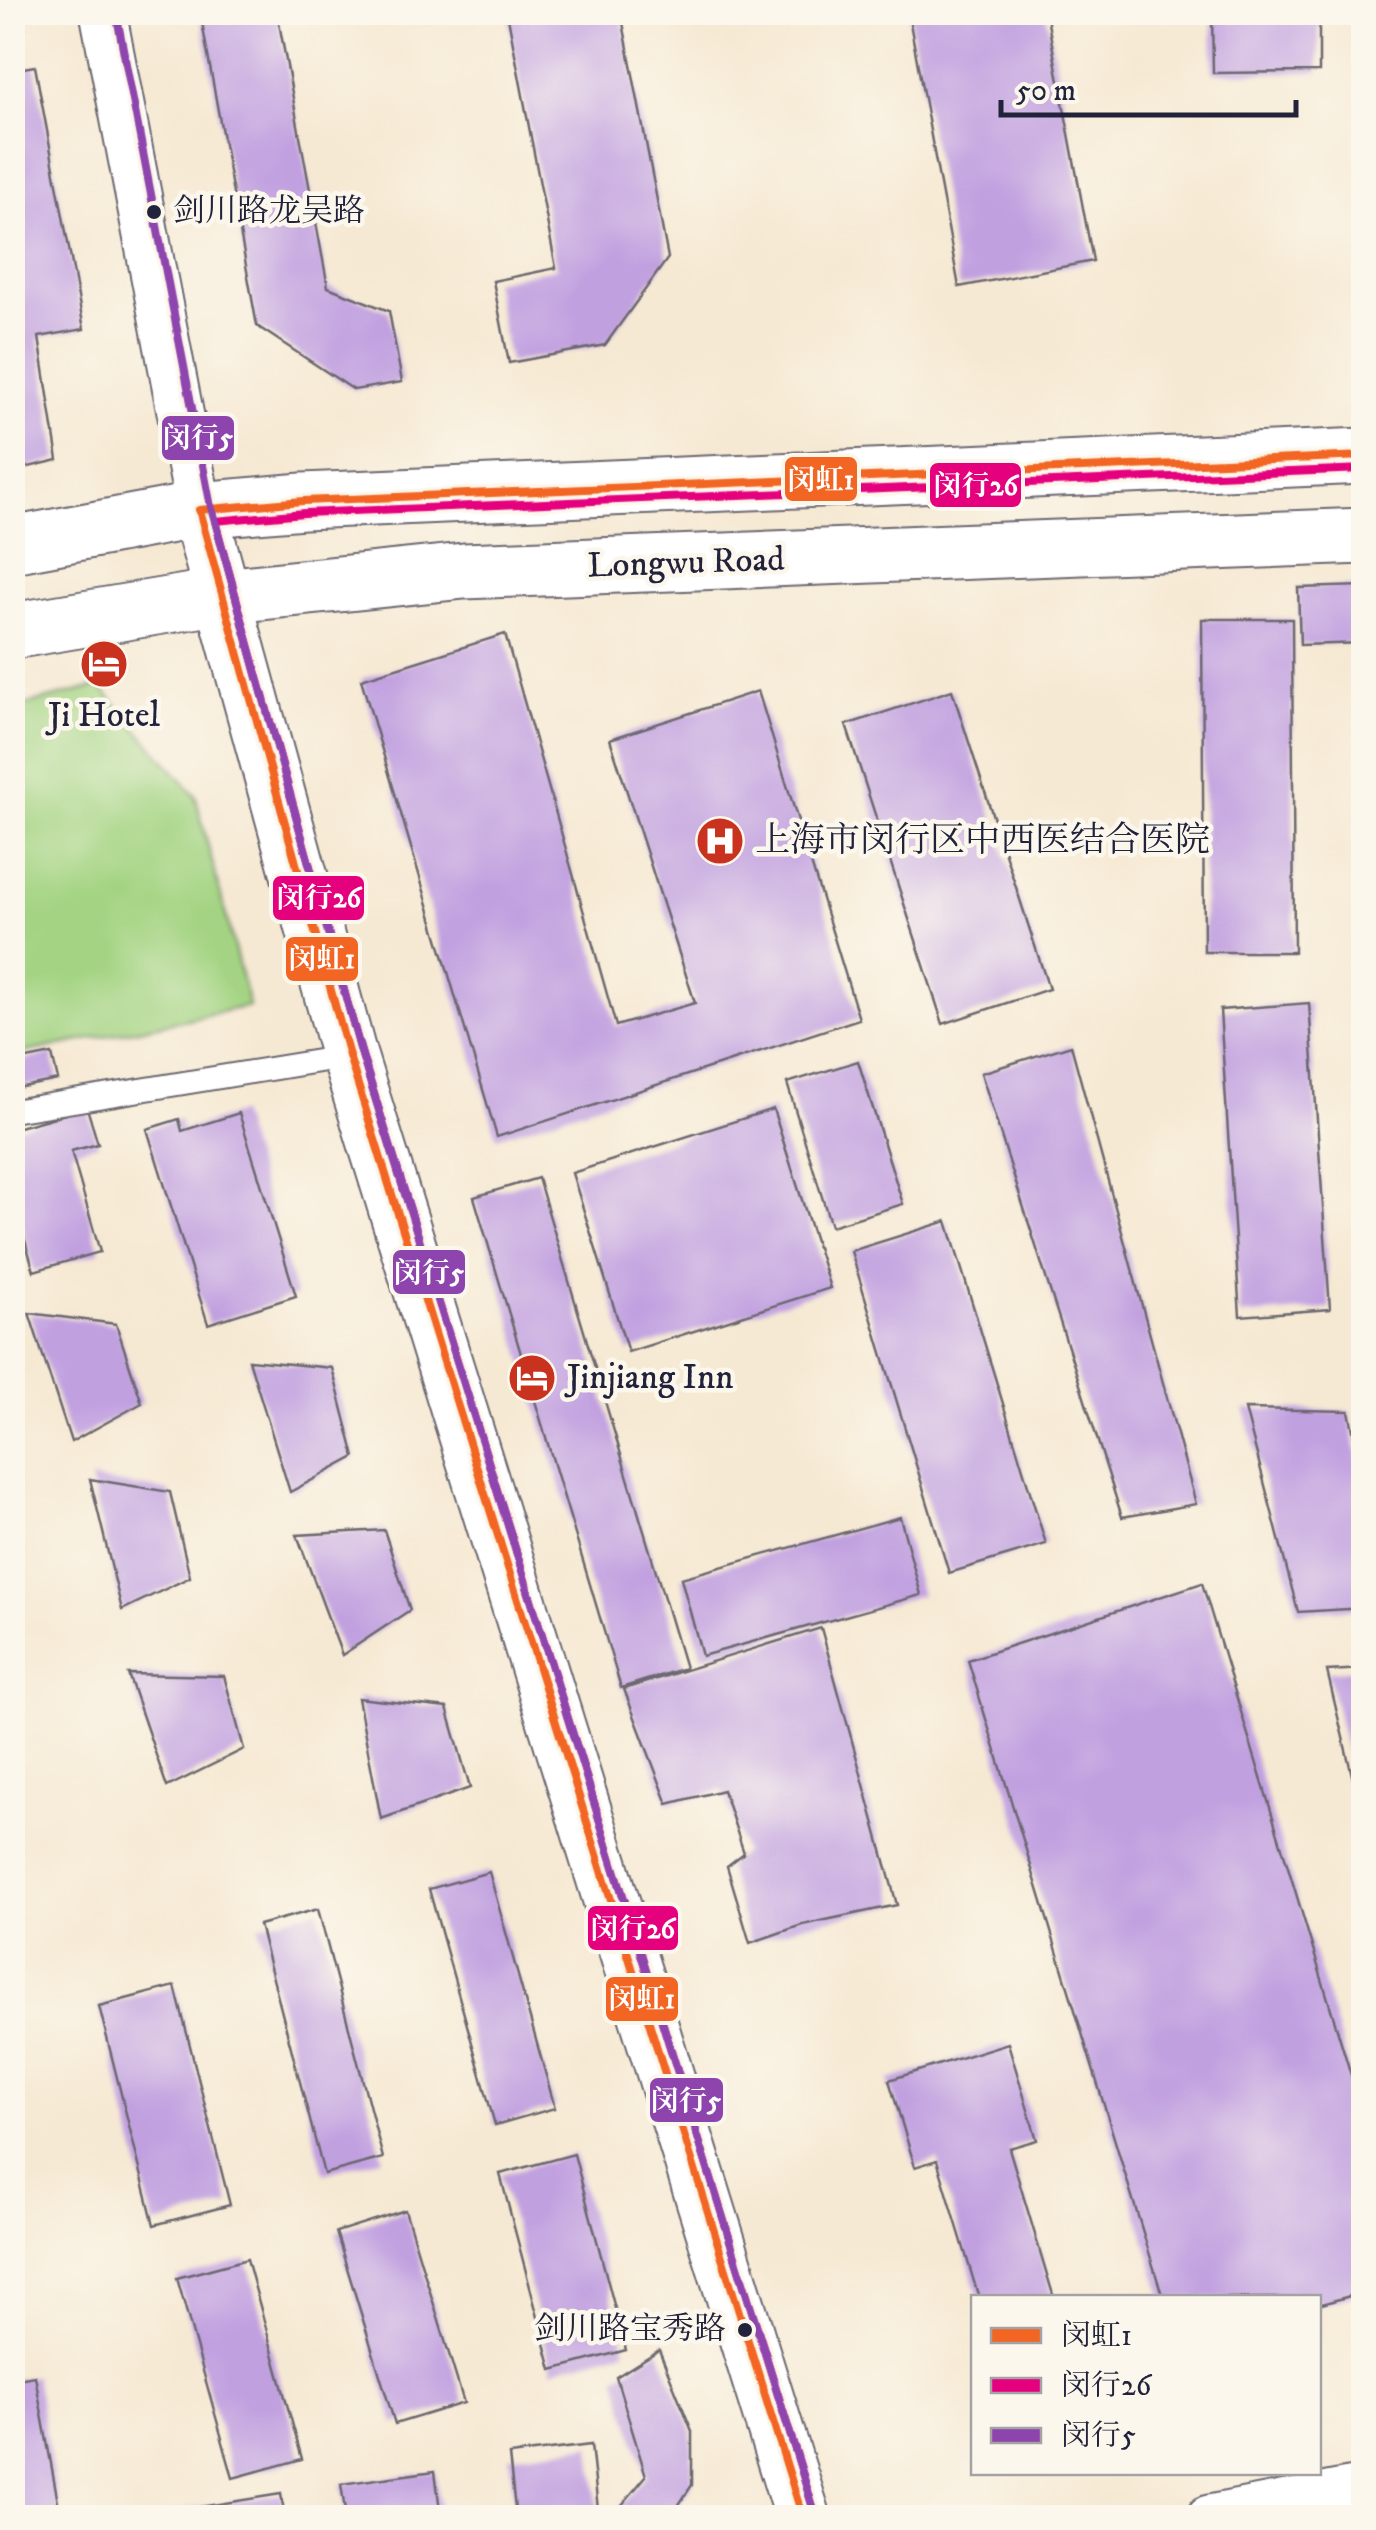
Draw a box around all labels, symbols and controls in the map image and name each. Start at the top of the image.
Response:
scale bar [1001,55,1296,117]
text: 50 m [1016,73,1076,110]
place label: 剑川路龙吴路 [173,192,365,232]
marker: 剑川路龙吴路 [144,202,164,222]
line badge: 闵行5 [160,414,236,462]
text: 闵行5 [163,421,233,456]
line badge: 闵虹1 [783,455,859,503]
line badge: 闵行26 [928,461,1023,509]
text: 闵虹1 [788,463,854,498]
text: 闵行26 [934,469,1020,504]
street label: Longwu Road [587,538,786,588]
hotel icon: Ji Hotel [78,638,130,690]
place label: Ji Hotel [45,694,160,738]
hospital icon: 上海市闵行区中西医结合医院 [694,815,746,867]
place label: 上海市闵行区中西医结合医院 [755,819,1210,863]
line badge: 闵行26 [271,874,366,922]
text: 闵行26 [277,881,363,916]
line badge: 闵虹1 [284,935,360,983]
text: 闵虹1 [289,942,355,977]
line badge: 闵行5 [391,1248,467,1296]
text: 闵行5 [394,1256,464,1291]
hotel icon: Jinjiang Inn [506,1352,558,1404]
place label: Jinjiang Inn [564,1356,734,1400]
line badge: 闵行26 [586,1904,680,1952]
text: 闵行26 [591,1912,677,1947]
line badge: 闵虹1 [604,1975,680,2023]
text: 闵虹1 [609,1982,675,2017]
line badge: 闵行5 [648,2076,725,2124]
text: 闵行5 [651,2084,721,2119]
legend [971,2295,1321,2475]
place label: 剑川路宝秀路 [534,2310,726,2350]
text: 闵虹1 [1061,2318,1132,2355]
marker: 剑川路宝秀路 [735,2320,755,2340]
text: 闵行26 [1061,2368,1153,2405]
text: 闵行5 [1061,2418,1136,2455]

